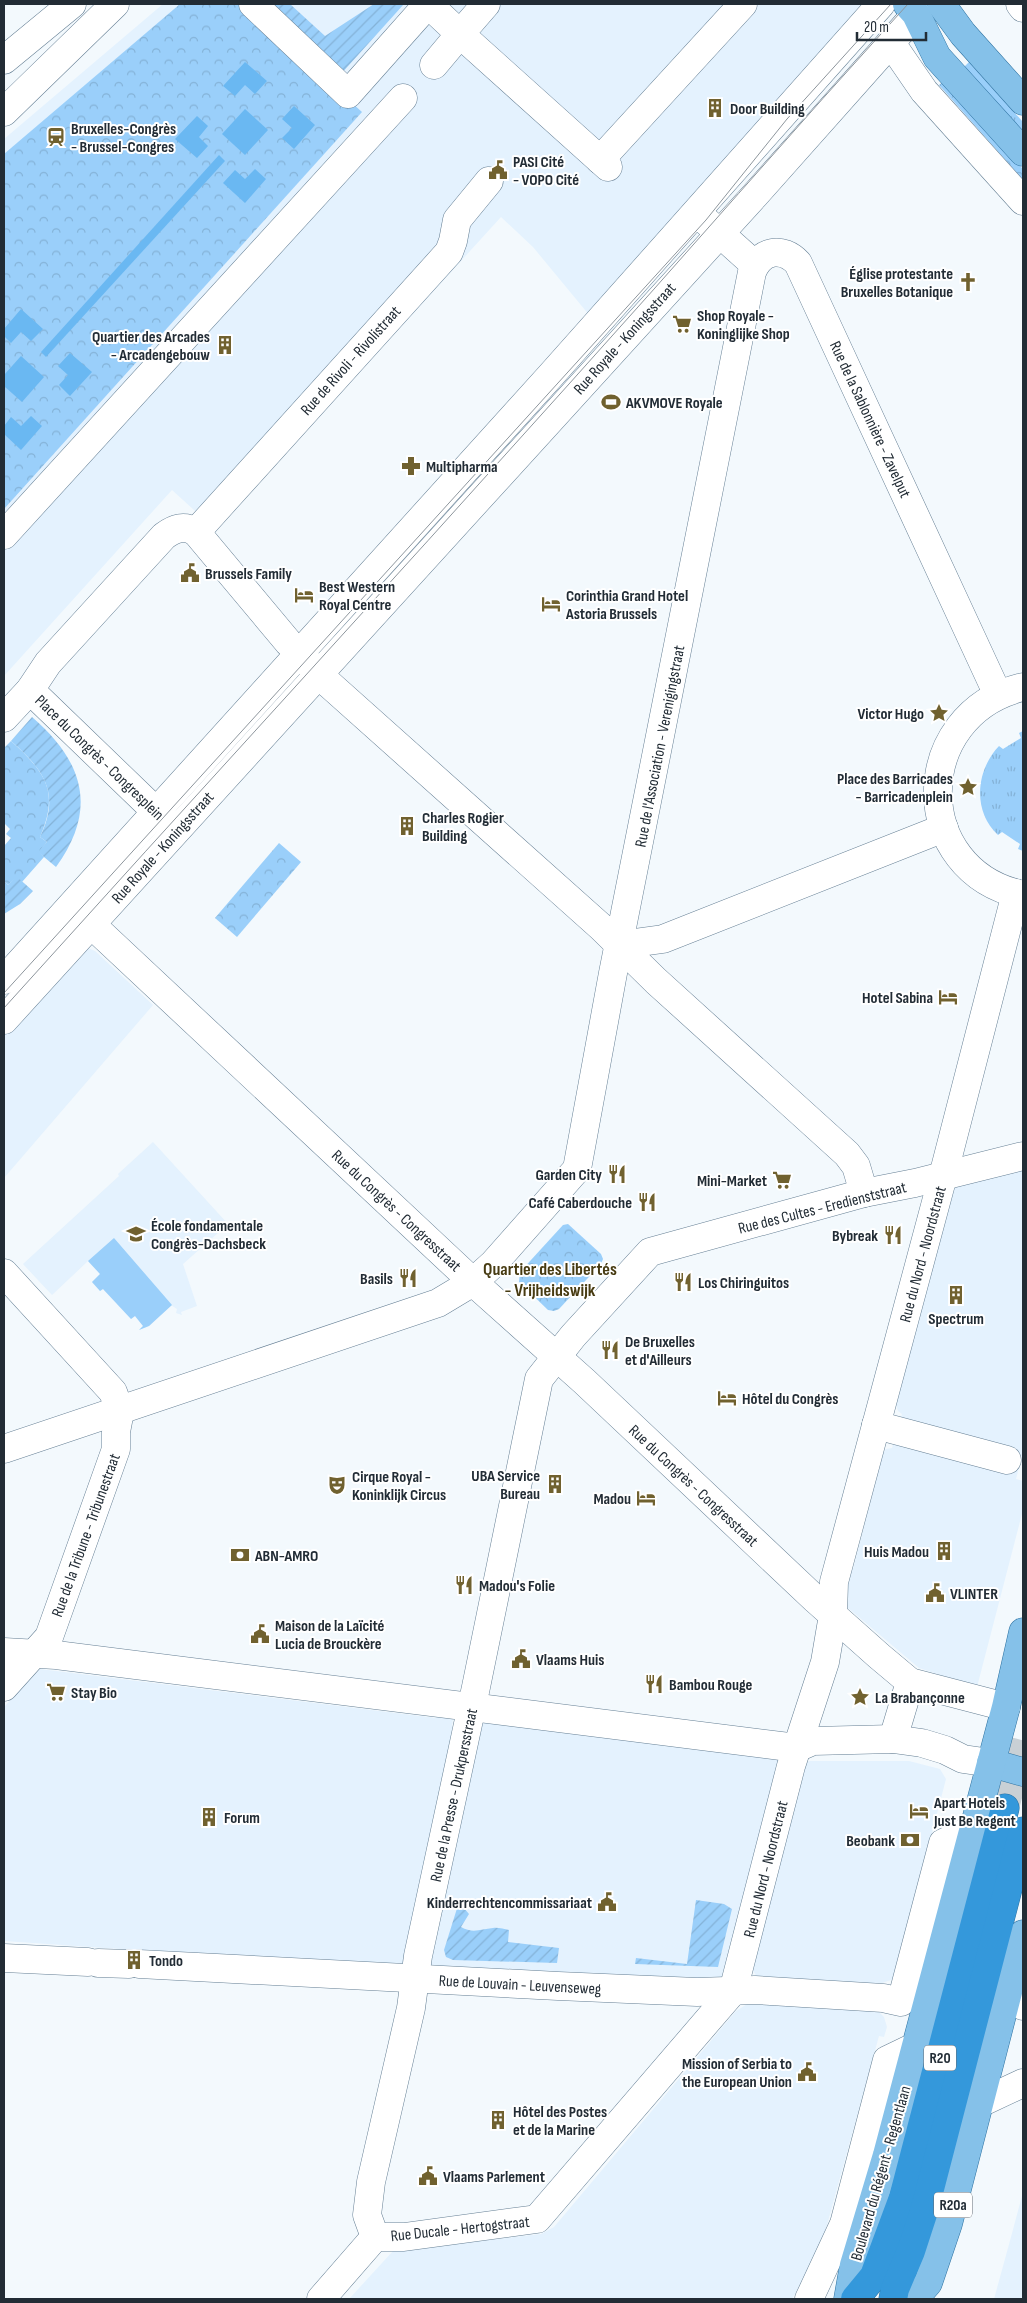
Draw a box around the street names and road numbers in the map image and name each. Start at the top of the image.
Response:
street label: Rue Royale - Koningsstraat [570,279,680,399]
street label: Rue de Rivoli - Rivolistraat [297,302,405,420]
street label: Rue de la Sablonnière - Zavelput [825,338,914,501]
street label: Rue de l'Association - Verenigingstraat [632,644,689,849]
street label: Place du Congrès - Congresplein [31,692,167,825]
street label: Rue Royale - Koningsstraat [108,788,218,908]
street label: Rue du Congrès - Congresstraat [327,1146,465,1276]
street label: Rue des Cultes - Eredienststraat [736,1178,909,1239]
street label: Rue du Nord - Noordstraat [896,1184,951,1325]
street label: Rue du Congrès - Congresstraat [624,1421,762,1551]
street label: Rue de la Tribune - Tribunestraat [48,1451,125,1620]
street label: Rue de la Presse - Drukpersstraat [427,1707,482,1884]
street label: Rue du Nord - Noordstraat [740,1799,793,1940]
street label: Rue de Louvain - Leuvenseweg [438,1972,602,1999]
road number: R20 [924,2046,956,2070]
street label: Boulevard du Régent - Regentlaan [847,2084,916,2263]
road number: R20a [934,2192,972,2218]
street label: Rue Ducale - Hertogstraat [390,2213,531,2246]

